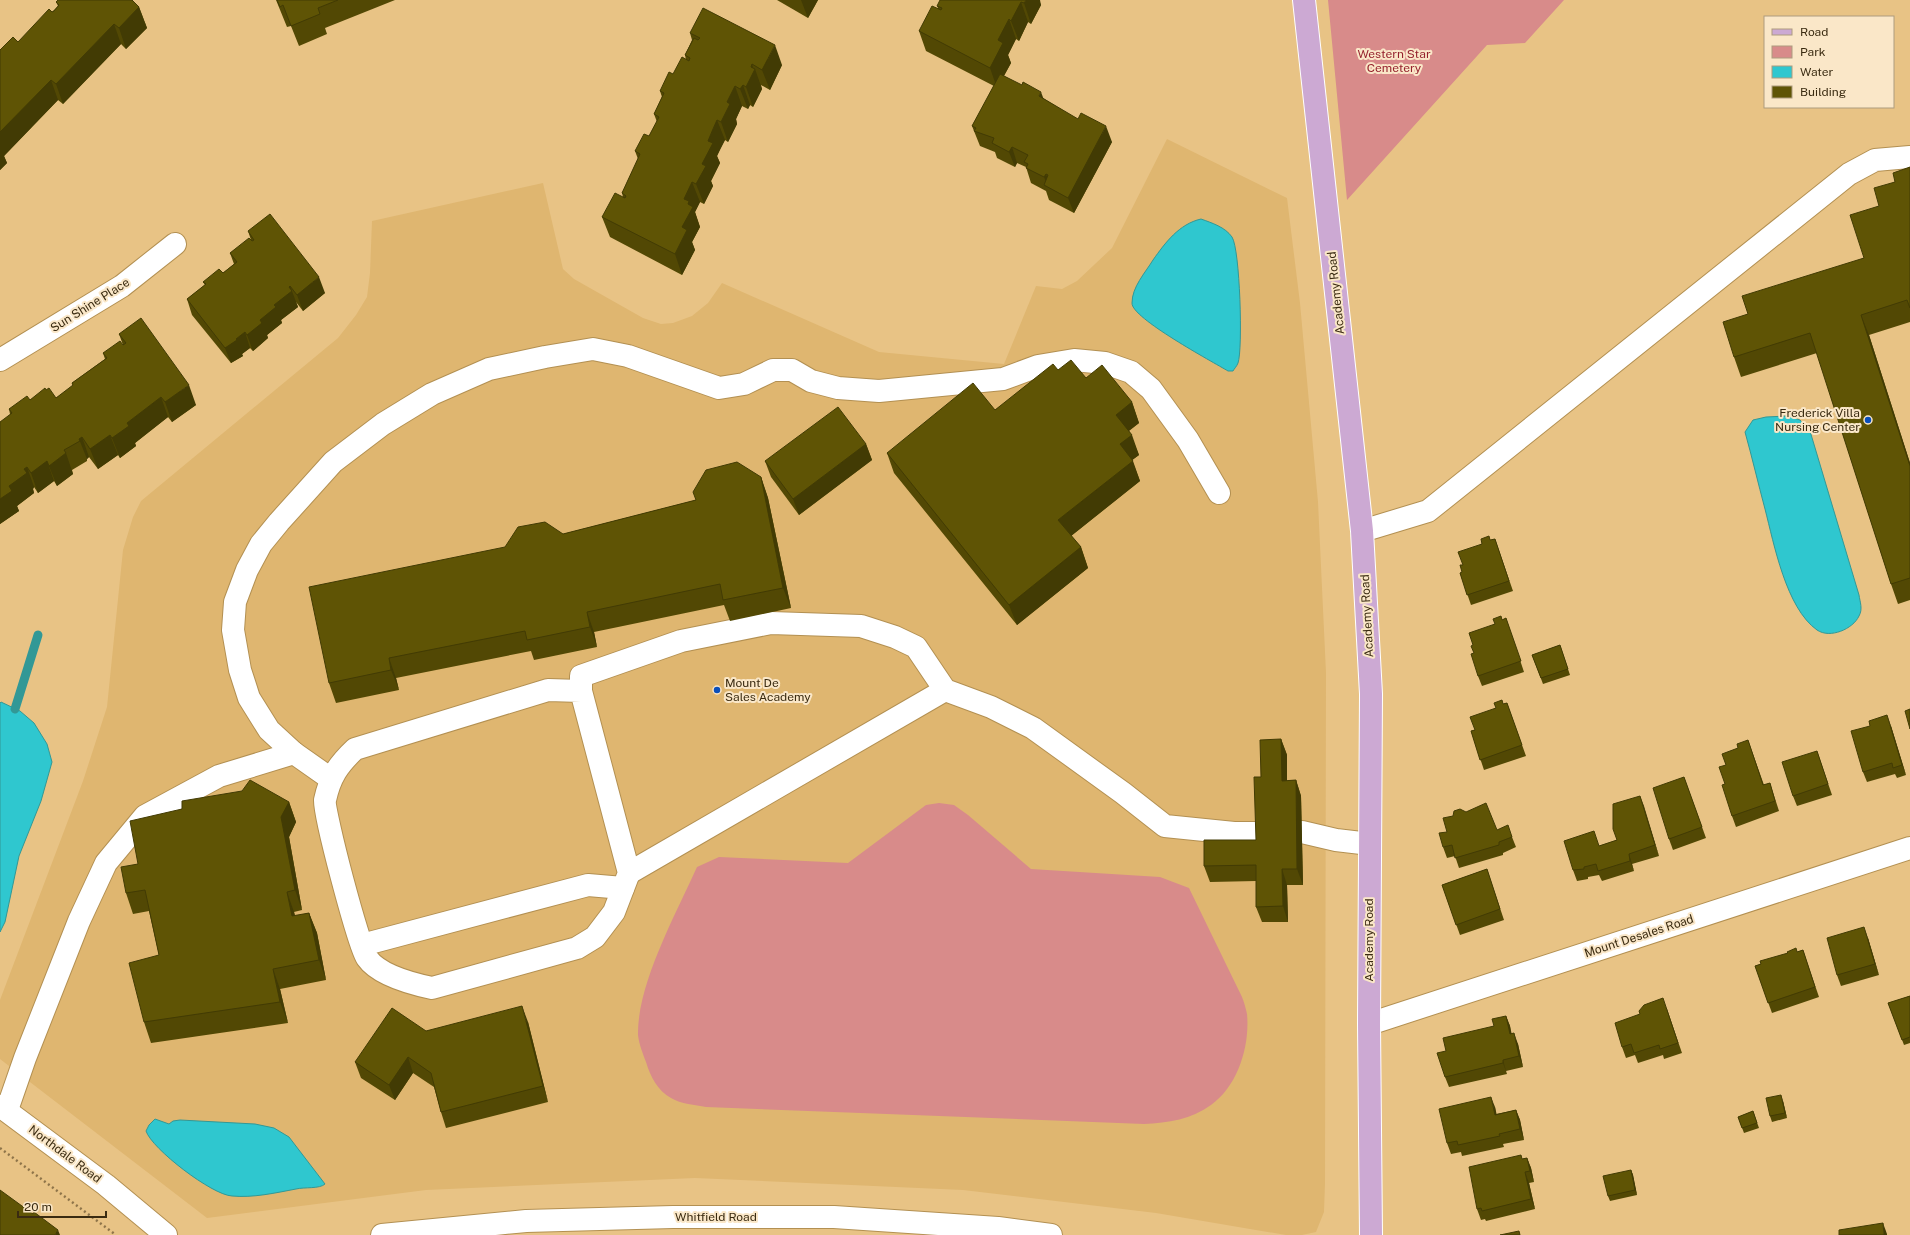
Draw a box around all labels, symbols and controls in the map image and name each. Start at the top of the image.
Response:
legend [1764,16,1894,108]
text: Road [1800,25,1828,39]
text: Park [1800,45,1826,59]
park label: Western Star Cemetery [1357,47,1431,75]
text: Water [1800,65,1834,79]
text: Building [1800,85,1846,99]
street label: Academy Road [1325,251,1347,335]
street label: Sun Shine Place [48,275,132,335]
place label: Frederick Villa Nursing Center [1775,406,1860,434]
marker: Frederick Villa Nursing Center [1863,415,1873,425]
street label: Academy Road [1358,574,1376,658]
place label: Mount De Sales Academy [725,676,811,704]
marker: Mount De Sales Academy [712,685,722,695]
street label: Academy Road [1362,898,1376,982]
street label: Mount Desales Road [1583,912,1695,960]
street label: Northdale Road [26,1122,104,1186]
scale bar [18,1193,106,1219]
text: 20 m [24,1200,52,1214]
street label: Whitfield Road [675,1210,757,1224]

